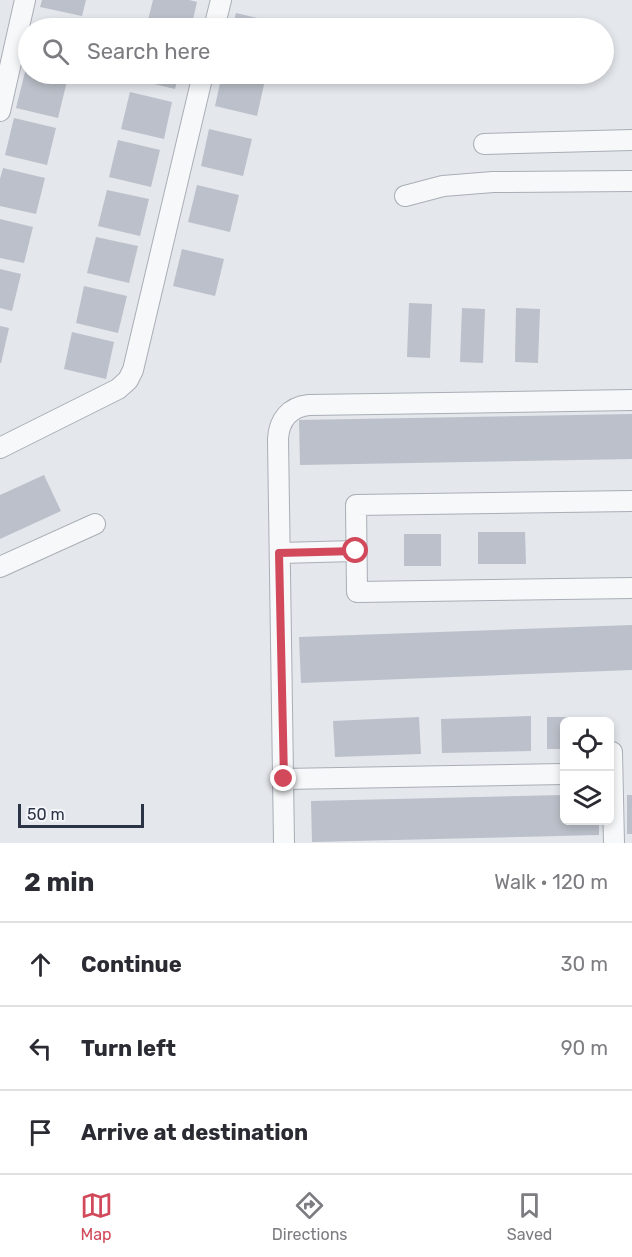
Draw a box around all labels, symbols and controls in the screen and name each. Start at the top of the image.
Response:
search box [18,18,614,84]
icon: search [39,35,72,68]
text: Search here [87,38,210,65]
route start [342,537,368,563]
map controls [560,717,614,825]
button: locate [560,717,614,771]
route end [270,765,296,791]
button: layers [560,771,614,825]
scale bar [18,801,144,828]
text: 50 m [27,805,65,824]
text: 2 min [24,867,94,898]
text: Walk · 120 m [494,870,608,894]
icon: ahead [24,948,57,981]
text: Continue [81,951,182,978]
text: 30 m [561,952,608,976]
icon: left [24,1032,57,1065]
text: Turn left [81,1035,176,1062]
text: 90 m [561,1036,608,1060]
icon: arrive [24,1116,57,1149]
text: Arrive at destination [81,1119,308,1146]
tab: Map [80,1189,113,1244]
tab: Directions [272,1189,348,1244]
tab: Saved [507,1189,552,1244]

